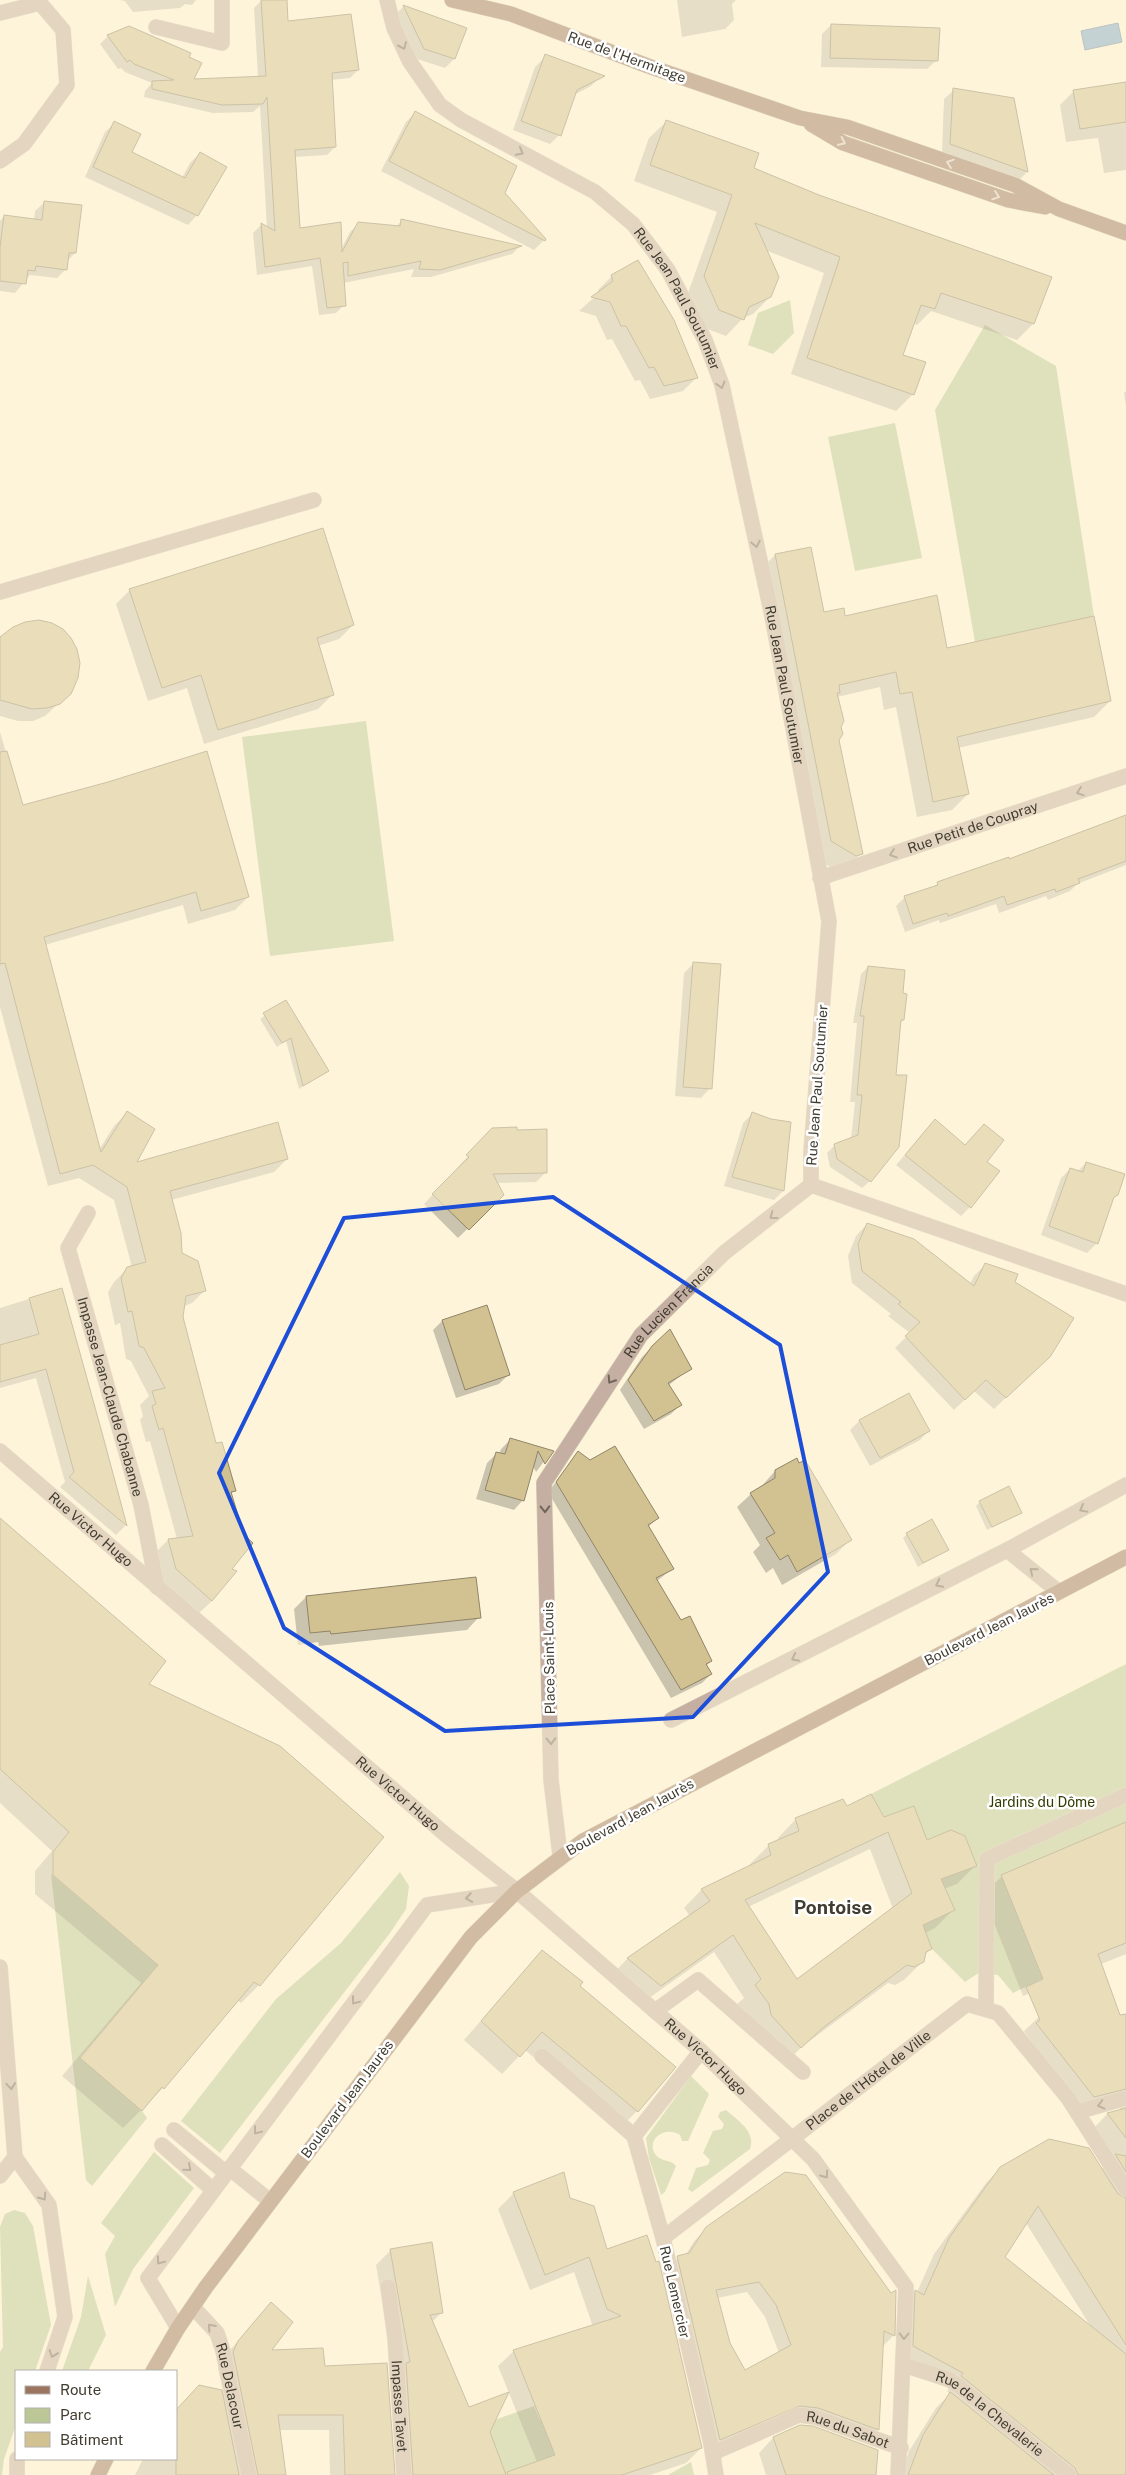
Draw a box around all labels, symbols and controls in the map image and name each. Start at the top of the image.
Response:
street label: Rue de l'Hermitage [566,28,688,86]
one-way arrow [396,41,407,50]
one-way arrow [837,136,846,146]
one-way arrow [514,145,523,155]
one-way arrow [946,158,955,168]
one-way arrow [991,190,999,200]
street label: Rue Jean Paul Soutumier [631,224,724,372]
one-way arrow [716,380,726,389]
one-way arrow [751,539,761,548]
street label: Rue Jean Paul Soutumier [762,604,808,766]
one-way arrow [1076,786,1084,796]
street label: Rue Petit de Coupray [905,798,1041,856]
one-way arrow [889,849,897,859]
street label: Rue Jean Paul Soutumier [803,1004,831,1166]
one-way arrow [769,1210,779,1219]
street label: Rue Lucien Francia [620,1260,716,1361]
street label: Impasse Jean-Claude Chabanne [74,1295,146,1498]
one-way arrow [608,1374,617,1383]
street label: Rue Victor Hugo [46,1489,136,1570]
one-way arrow [1080,1502,1089,1512]
one-way arrow [540,1505,550,1513]
one-way arrow [1030,1569,1039,1577]
one-way arrow [936,1578,945,1588]
street label: Boulevard Jean Jaurès [922,1589,1056,1669]
street label: Place Saint-Louis [540,1601,558,1715]
one-way arrow [791,1652,800,1662]
one-way arrow [545,1737,556,1745]
street label: Rue Victor Hugo [352,1753,443,1834]
street label: Boulevard Jean Jaurès [563,1775,697,1859]
park label: Jardins du Dôme [989,1794,1095,1810]
one-way arrow [465,1893,473,1903]
district label: Pontoise [794,1896,872,1918]
one-way arrow [352,1995,360,2004]
street label: Rue Victor Hugo [661,2015,750,2099]
street label: Place de l'Hôtel de Ville [803,2027,934,2133]
street label: Boulevard Jean Jaurès [298,2037,396,2161]
one-way arrow [5,2082,16,2090]
one-way arrow [1097,2099,1106,2110]
one-way arrow [254,2125,263,2135]
one-way arrow [182,2162,191,2171]
one-way arrow [819,2169,828,2179]
one-way arrow [37,2191,46,2201]
street label: Rue Lemercier [657,2244,693,2340]
one-way arrow [157,2255,166,2265]
one-way arrow [208,2324,217,2333]
one-way arrow [899,2332,909,2340]
street label: Rue Delacour [213,2341,247,2430]
one-way arrow [49,2350,59,2358]
street label: Impasse Tavet [388,2360,411,2453]
street label: Rue de la Chevalerie [934,2368,1047,2460]
legend [15,2370,178,2460]
text: Route [60,2381,101,2398]
text: Parc [60,2406,92,2423]
street label: Rue du Sabot [805,2408,891,2451]
text: Bâtiment [60,2431,123,2448]

